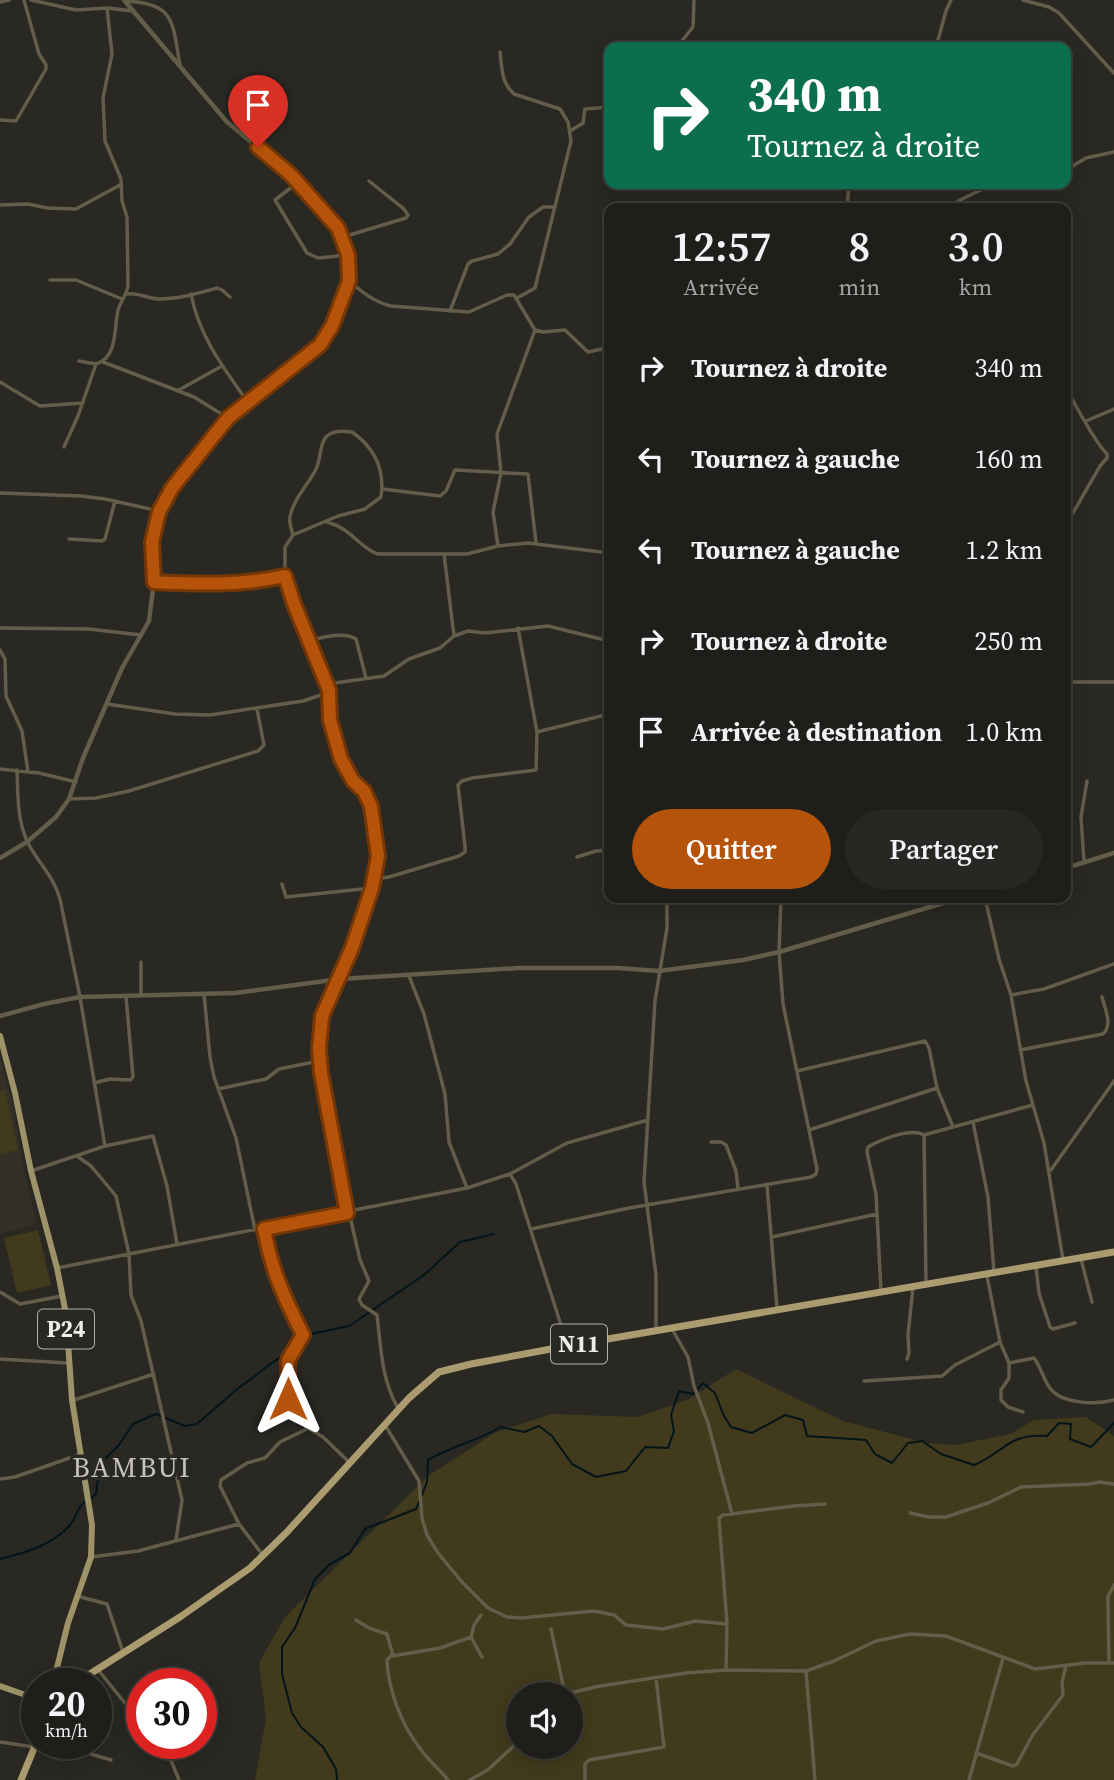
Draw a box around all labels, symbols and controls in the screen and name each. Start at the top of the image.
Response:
text: 340 m [747,60,882,127]
icon: right [632,70,723,161]
pin [228,75,288,147]
icon: arrive [239,86,277,124]
text: Tournez à droite [747,124,980,168]
text: 12:57 [671,217,771,275]
text: 8 [848,217,870,275]
text: 3.0 [947,217,1004,275]
text: Arrivée [683,271,759,303]
text: min [839,271,880,303]
text: km [959,271,992,303]
icon: right [632,349,670,387]
text: Tournez à droite [691,350,887,386]
text: 340 m [975,350,1043,386]
icon: left [632,440,670,478]
text: Tournez à gauche [691,441,900,477]
text: 160 m [975,441,1043,477]
icon: left [632,531,670,569]
text: Tournez à gauche [691,532,900,568]
text: 1.2 km [965,532,1043,568]
icon: right [632,622,670,660]
text: Tournez à droite [691,623,887,659]
text: 250 m [975,623,1043,659]
icon: arrive [632,713,670,751]
text: Arrivée à destination [691,714,942,750]
text: 1.0 km [965,714,1043,750]
button: Quitter [632,809,831,889]
button: Partager [845,809,1043,889]
road number: P24 [38,1310,94,1348]
road number: N11 [551,1324,607,1364]
position arrow [251,1362,325,1436]
district label: BAMBUI [72,1448,192,1486]
speed limit sign: 30 [126,1668,217,1759]
text: 20 [48,1680,85,1728]
map controls [506,1682,583,1759]
button: sound [506,1682,583,1759]
text: km/h [45,1718,88,1743]

